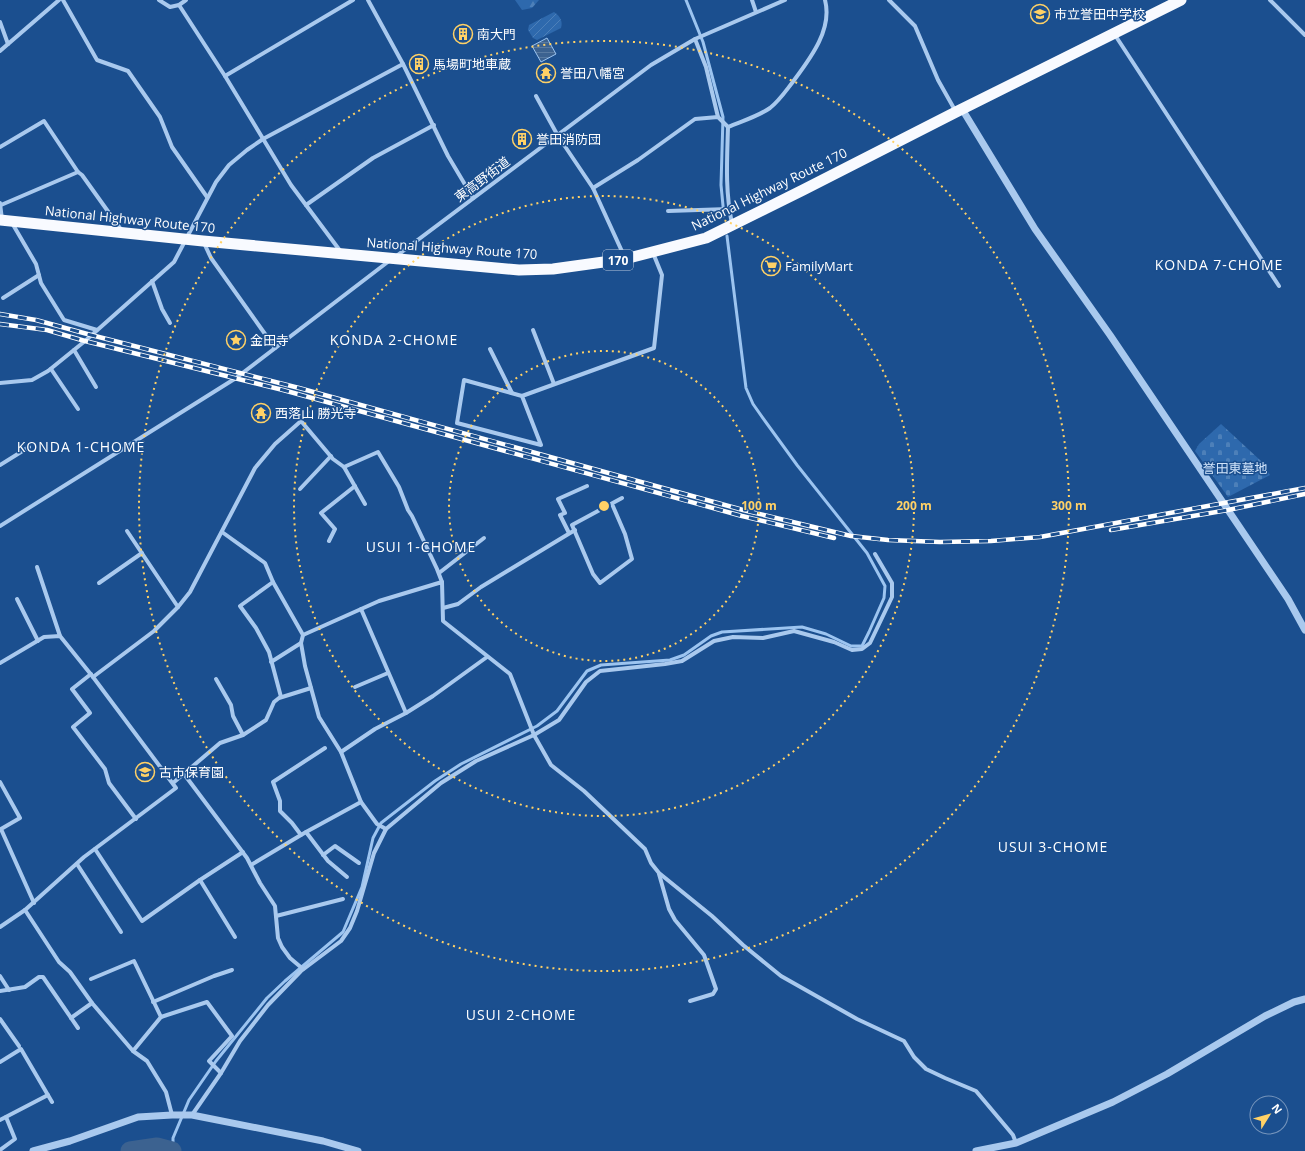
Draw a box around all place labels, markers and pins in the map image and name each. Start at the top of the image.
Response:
school or university icon: 市立誉田中学校 [1029,3,1051,25]
place label: 市立誉田中学校 [1054,5,1145,23]
building icon: 南大門 [452,23,474,45]
place label: 南大門 [477,25,516,43]
building icon: 馬場町地車蔵 [408,53,430,75]
place label: 馬場町地車蔵 [433,55,511,73]
temple icon: 誉田八幡宮 [535,62,557,84]
place label: 誉田八幡宮 [560,64,625,82]
building icon: 誉田消防団 [511,128,533,150]
place label: 誉田消防団 [536,130,601,148]
supermarket icon: FamilyMart [760,255,782,277]
place label: FamilyMart [785,257,853,275]
place icon: 金田寺 [225,329,247,351]
place label: 金田寺 [250,331,289,349]
temple icon: 西落山 勝光寺 [250,402,272,424]
place label: 西落山 勝光寺 [275,404,356,422]
centre of rings [597,499,611,513]
school or university icon: 古市保育園 [134,761,156,783]
place label: 古市保育園 [159,763,224,781]

